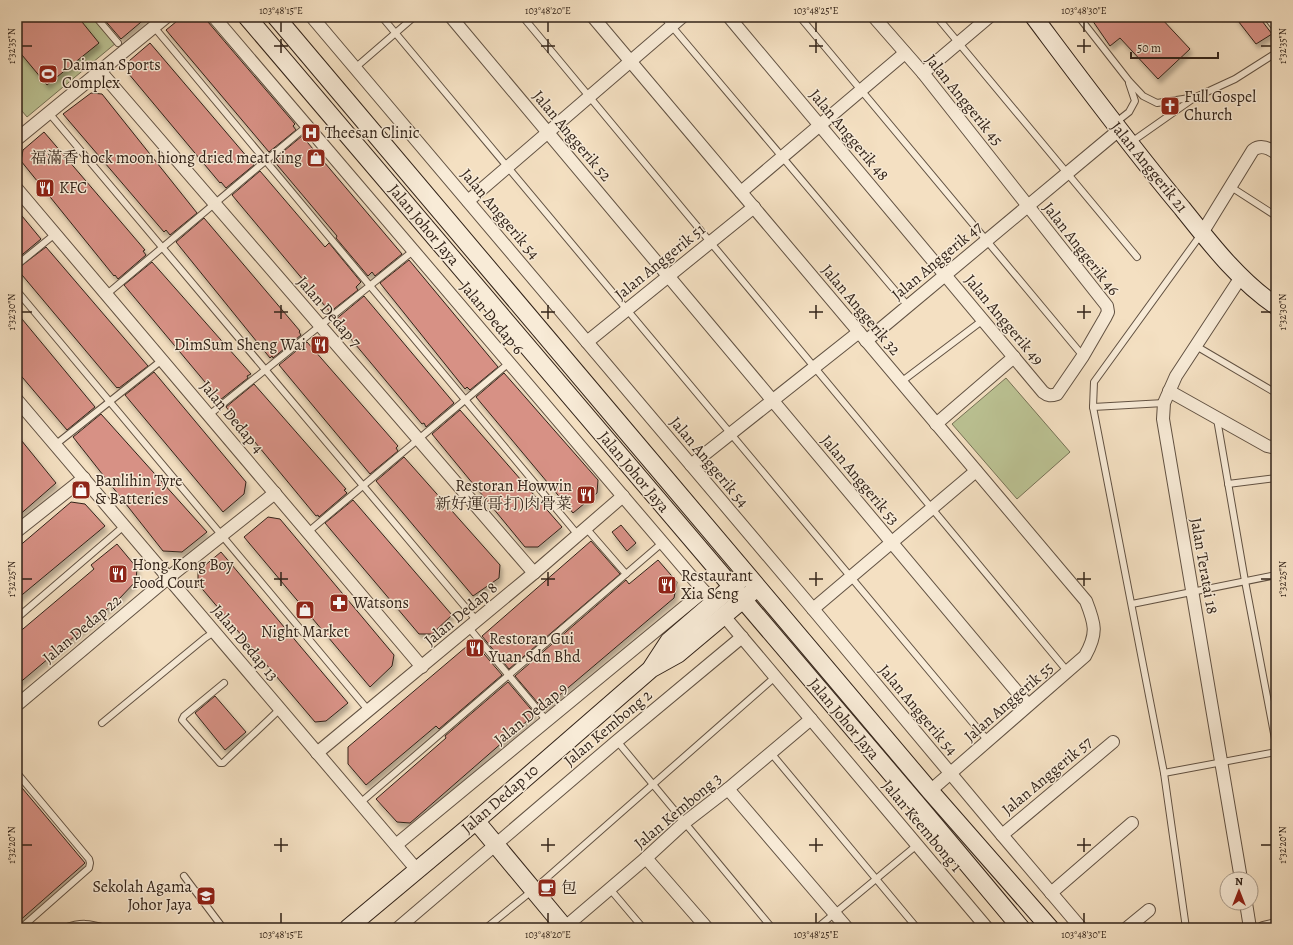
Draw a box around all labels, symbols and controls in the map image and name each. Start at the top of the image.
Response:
text: 103°48'15"E [259,4,303,17]
text: 103°48'20"E [525,4,571,17]
text: 103°48'25"E [793,4,839,17]
text: 103°48'30"E [1061,4,1107,17]
text: 1°32'35"N [5,28,18,64]
text: 1°32'35"N [1276,28,1289,64]
scale bar [1131,34,1218,60]
text: 50 m [1137,40,1161,56]
street label: Jalan Anggerik 45 [920,49,1008,151]
place label: Daiman Sports Complex [62,54,161,94]
sports icon: Daiman Sports Complex [37,63,59,85]
street label: Jalan Anggerik 48 [804,85,894,185]
street label: Jalan Anggerik 52 [527,86,617,187]
place label: Full Gospel Church [1184,86,1256,126]
church icon: Full Gospel Church [1159,95,1181,117]
street label: Jalan Anggerik 21 [1105,117,1193,218]
hospital icon: Theesan Clinic [300,122,322,144]
place label: Theesan Clinic [325,122,420,144]
place label: 福滿香 hock moon hiong dried meat king [30,147,302,169]
shop icon: 福滿香 hock moon hiong dried meat king [305,147,327,169]
street label: Jalan Anggerik 54 [455,164,545,264]
restaurant icon: KFC [34,177,56,199]
place label: KFC [59,177,87,199]
street label: Jalan Johor Jaya [383,180,465,271]
street label: Jalan Anggerik 46 [1038,198,1124,300]
street label: Jalan Anggerik 47 [887,216,987,305]
street label: Jalan Anggerik 51 [610,218,710,305]
street label: Jalan Anggerik 32 [816,260,906,360]
street label: Jalan Anggerik 49 [959,270,1049,370]
street label: Jalan Dedap 7 [292,271,366,353]
street label: Jalan Dedap 6 [455,277,529,359]
text: 1°32'30"N [5,294,18,330]
text: 1°32'30"N [1276,294,1289,330]
place label: DimSum Sheng Wai [174,334,306,356]
restaurant icon: DimSum Sheng Wai [309,334,331,356]
street label: Jalan Dedap 4 [195,376,269,458]
street label: Jalan Anggerik 54 [664,412,754,512]
street label: Jalan Johor Jaya [593,427,675,518]
street label: Jalan Anggerik 53 [816,430,904,530]
place label: Banlihin Tyre & Batteries [95,470,182,510]
place label: Restoran Howwin 新好運(哥打)肉骨菜 [435,475,572,515]
shop icon: Banlihin Tyre & Batteries [70,479,92,501]
restaurant icon: Restoran Howwin 新好運(哥打)肉骨菜 [575,484,597,506]
street label: Jalan Teratai 18 [1185,516,1223,616]
place label: Hong Kong Boy Food Court [132,554,234,594]
text: 1°32'25"N [5,561,18,597]
text: 1°32'25"N [1276,561,1289,597]
restaurant icon: Hong Kong Boy Food Court [107,563,129,585]
place label: Restaurant Xia Seng [681,565,753,605]
restaurant icon: Restaurant Xia Seng [656,574,678,596]
street label: Jalan Dedap 8 [420,577,502,651]
street label: Jalan Dedap 22 [38,589,126,669]
pharmacy icon: Watsons [328,592,350,614]
place label: Watsons [352,592,409,614]
shop icon: Night Market [294,599,316,621]
street label: Jalan Dedap 13 [206,600,284,686]
place label: Night Market [261,621,349,643]
place label: Restoran Gui Yuan Sdn Bhd [488,628,581,668]
restaurant icon: Restoran Gui Yuan Sdn Bhd [464,637,486,659]
street label: Jalan Anggerik 55 [960,657,1059,747]
street label: Jalan Anggerik 54 [873,660,963,760]
street label: Jalan Johor Jaya [803,674,885,765]
street label: Jalan Dedap 9 [490,677,572,751]
street label: Jalan Kembong 2 [559,684,657,772]
street label: Jalan Anggerik 57 [997,731,1097,820]
street label: Jalan Dedap 10 [457,759,543,839]
street label: Jalan Kembong 3 [629,768,727,854]
street label: Jalan Keembong 1 [877,775,967,877]
text: 1°32'20"N [5,826,18,864]
text: 1°32'20"N [1276,826,1289,864]
north arrow [1219,871,1259,911]
text: N [1235,874,1243,889]
place label: Sekolah Agama Johor Jaya [93,876,193,916]
cafe icon: 包 [536,877,558,899]
place label: 包 [561,877,577,899]
school or university icon: Sekolah Agama Johor Jaya [195,885,217,907]
text: 103°48'15"E [259,928,303,941]
text: 103°48'20"E [525,928,571,941]
text: 103°48'25"E [793,928,839,941]
text: 103°48'30"E [1061,928,1107,941]

